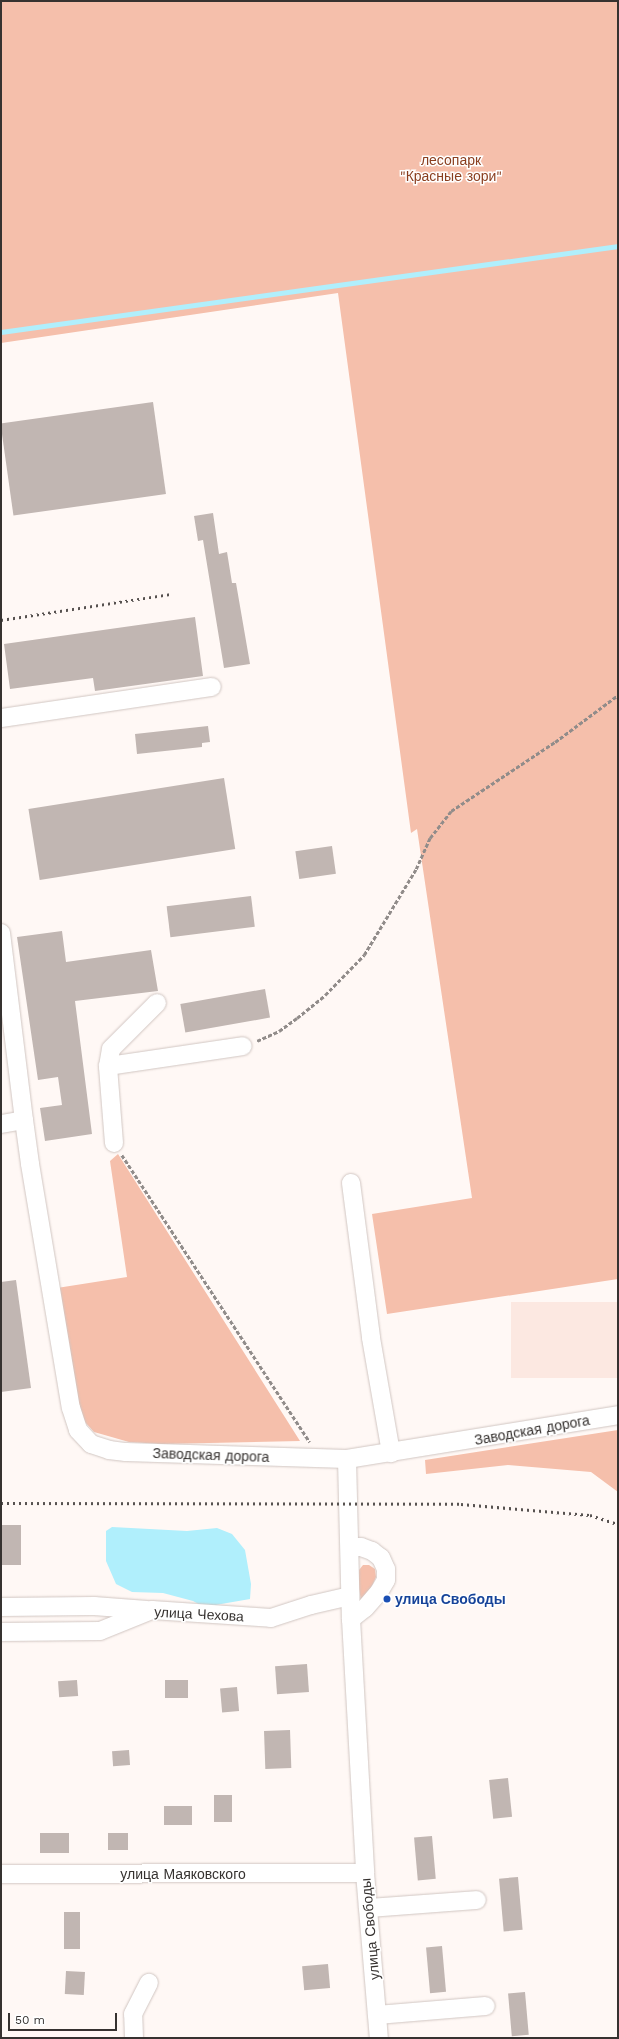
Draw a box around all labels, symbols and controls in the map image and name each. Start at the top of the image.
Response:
park label: лесопарк "Красные зори" [400,152,502,184]
street label: Заводская дорога [473,1412,591,1448]
street label: Заводская дорога [152,1445,270,1465]
place label: улица Свободы [395,1591,506,1607]
marker: улица Свободы [382,1594,392,1604]
street label: улица Чехова [154,1603,244,1625]
street label: улица Маяковского [120,1866,246,1882]
street label: улица Свободы [357,1877,383,1981]
scale bar [10,2005,119,2031]
text: 50 m [15,2013,45,2027]

